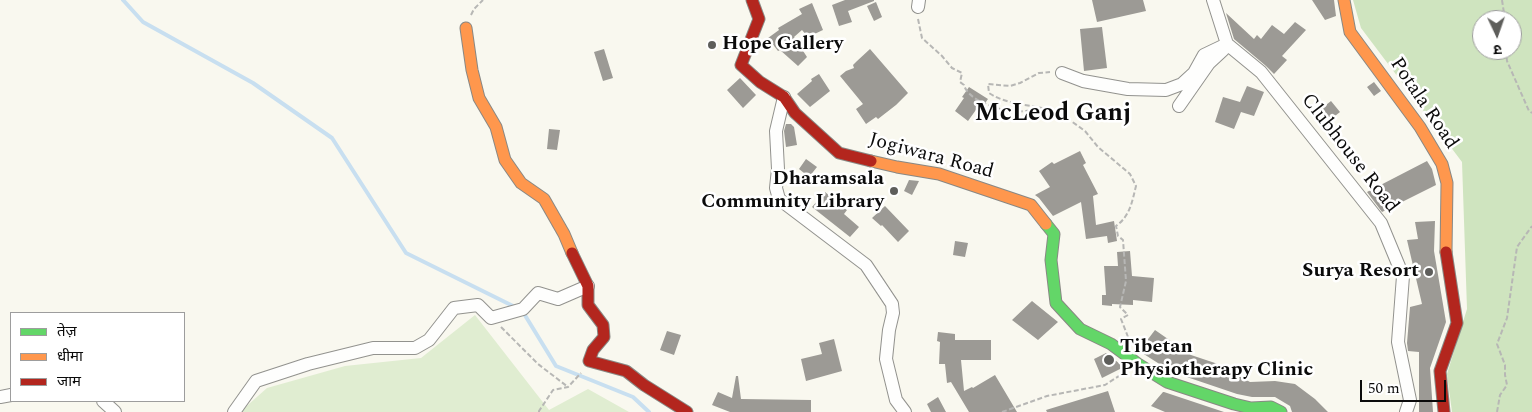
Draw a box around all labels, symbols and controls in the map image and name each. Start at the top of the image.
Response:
north arrow [1472,10,1522,60]
place label: Hope Gallery [722,33,843,57]
marker: Hope Gallery [706,39,718,51]
text: उ [1493,39,1502,60]
street label: Potala Road [1384,53,1462,155]
street label: Clubhouse Road [1295,90,1403,218]
district label: McLeod Ganj [975,100,1131,130]
street label: Jogiwara Road [866,129,996,185]
place label: Dharamsala Community Library [701,168,884,215]
marker: Dharamsala Community Library [888,185,900,197]
place label: Surya Resort [1302,260,1419,284]
marker: Surya Resort [1423,266,1435,278]
legend [10,312,185,402]
text: तेज़ [57,320,77,343]
place label: Tibetan Physiotherapy Clinic [1120,336,1313,383]
text: धीमा [57,345,83,368]
marker: Tibetan Physiotherapy Clinic [1102,353,1116,367]
text: जाम [57,370,81,393]
scale bar [1362,370,1448,402]
text: 50 m [1368,377,1400,400]

